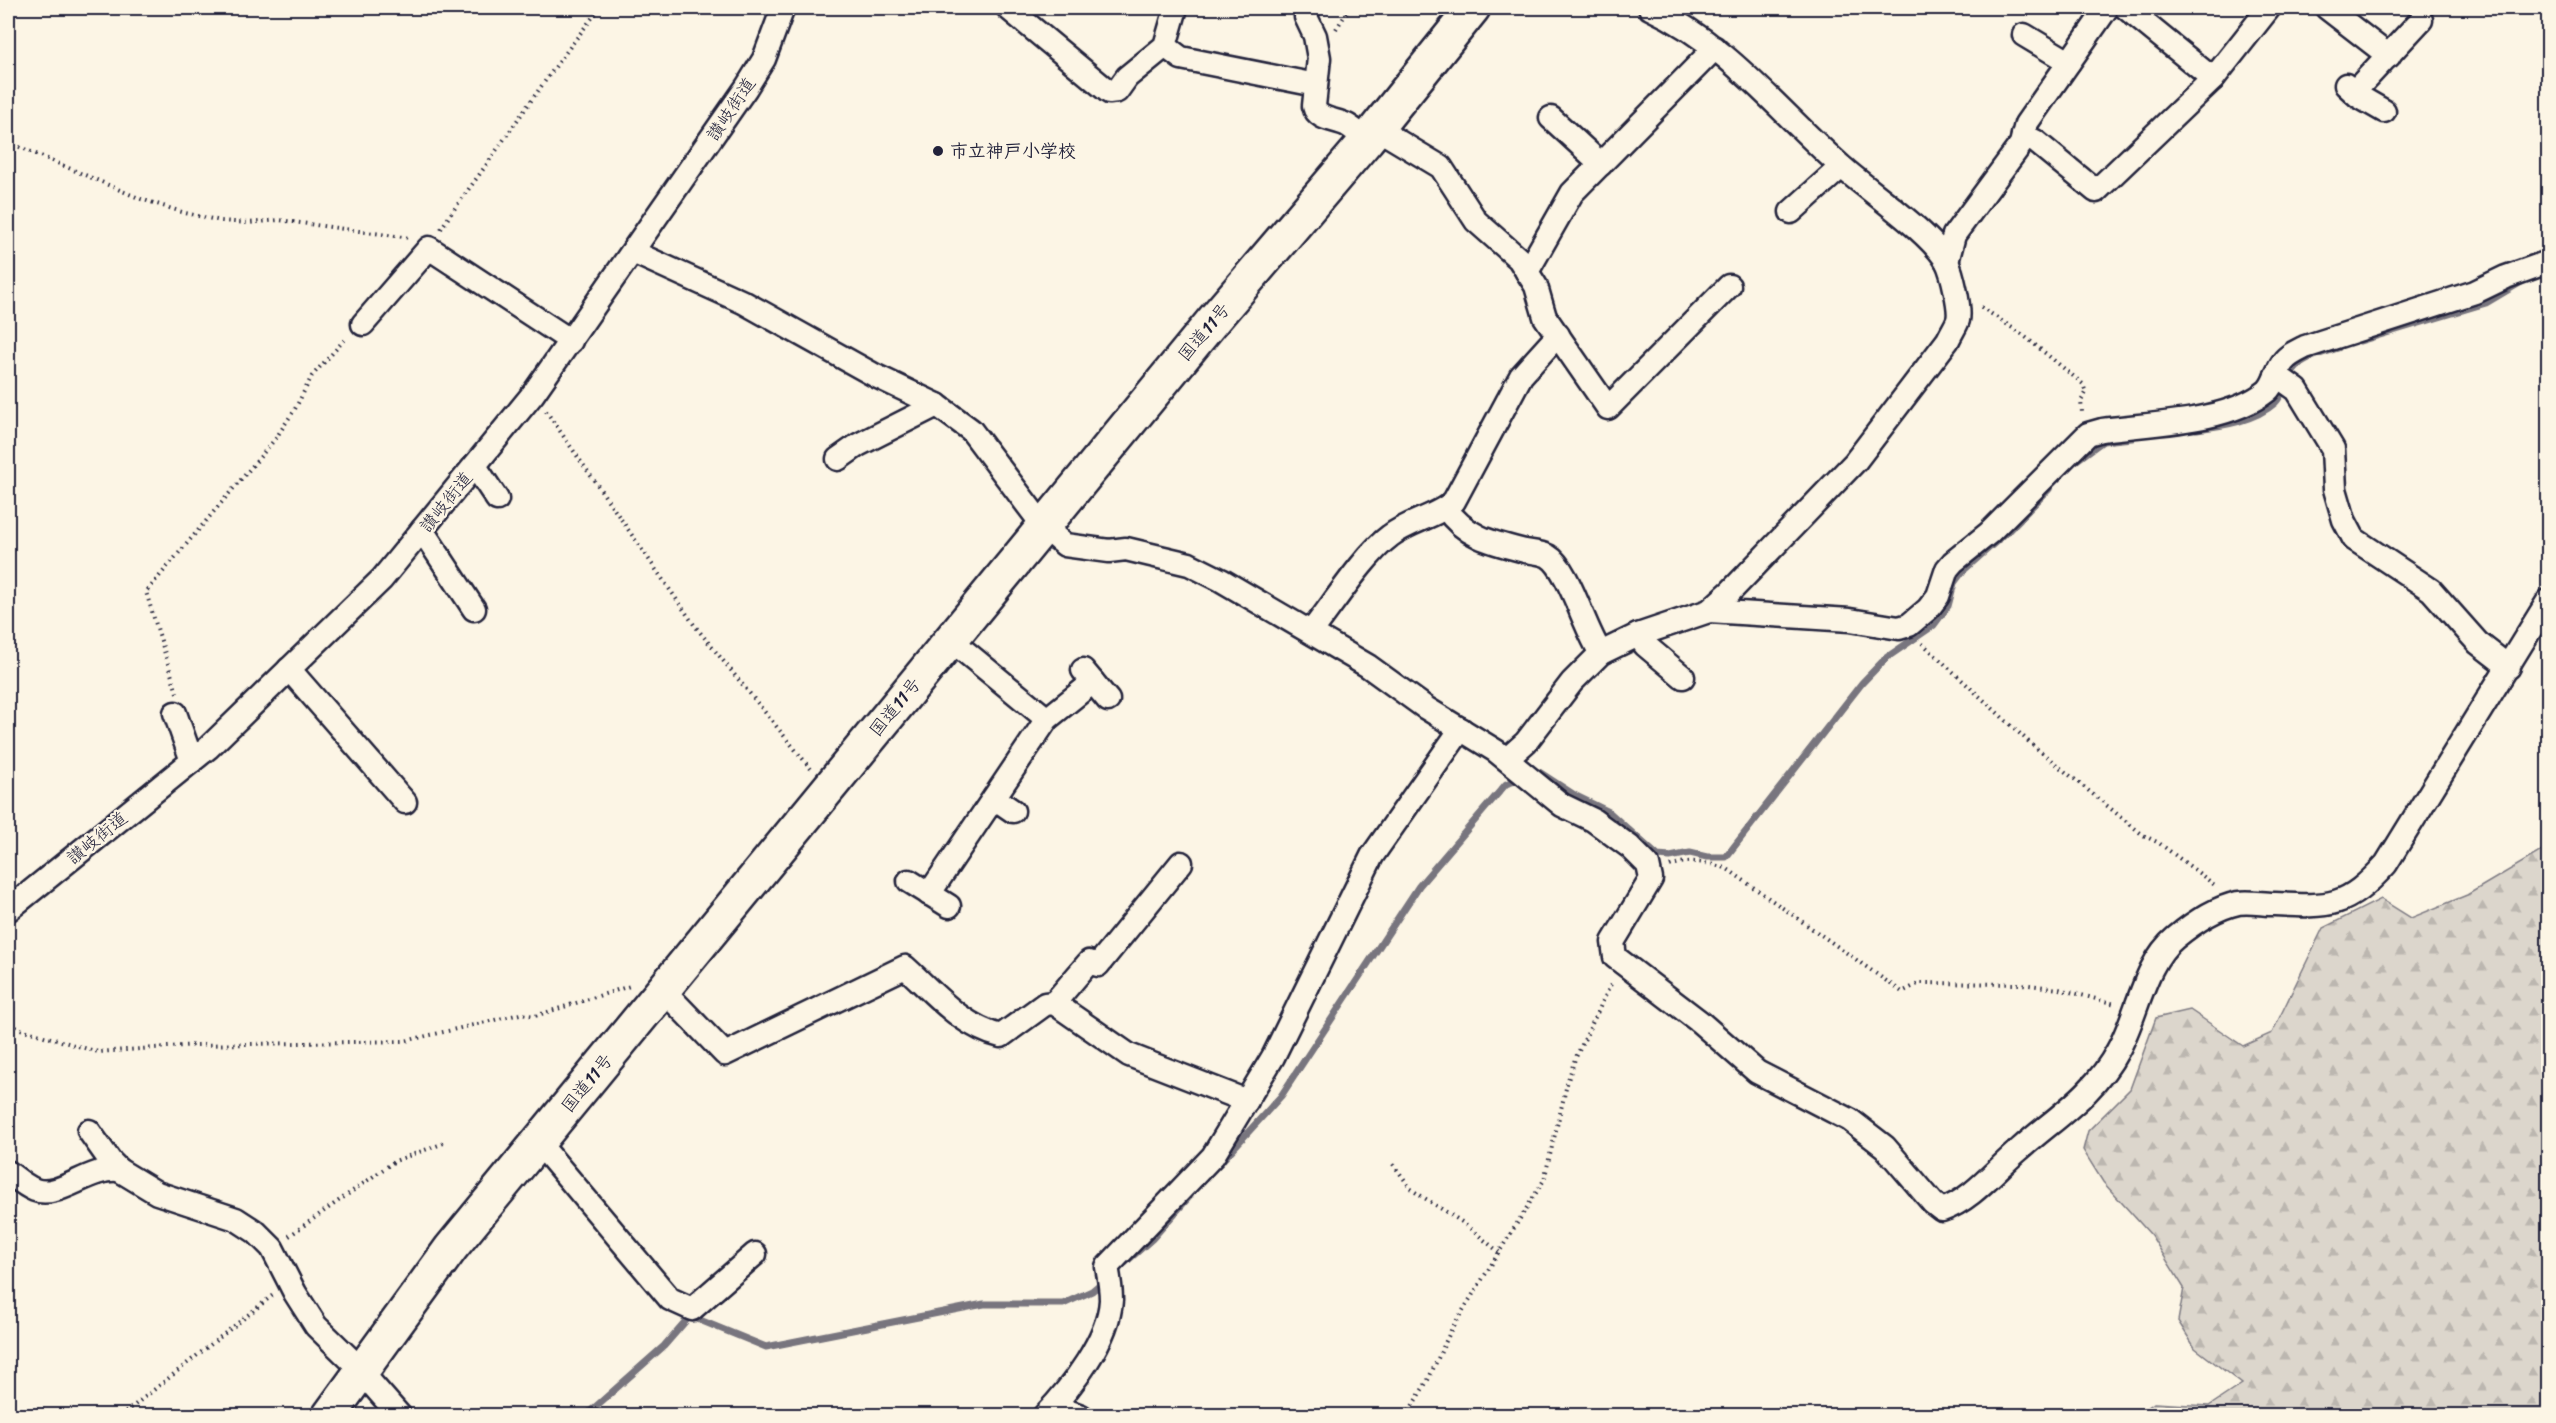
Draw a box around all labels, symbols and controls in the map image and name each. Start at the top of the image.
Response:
street label: 讃岐街道 [698,70,764,148]
place label: 市立神戸小学校 [950,135,1076,167]
marker: 市立神戸小学校 [931,144,945,158]
street label: 国道11号 [1169,295,1239,369]
street label: 讃岐街道 [411,464,481,540]
street label: 国道11号 [861,670,929,744]
street label: 讃岐街道 [59,803,135,873]
street label: 国道11号 [553,1046,621,1120]

